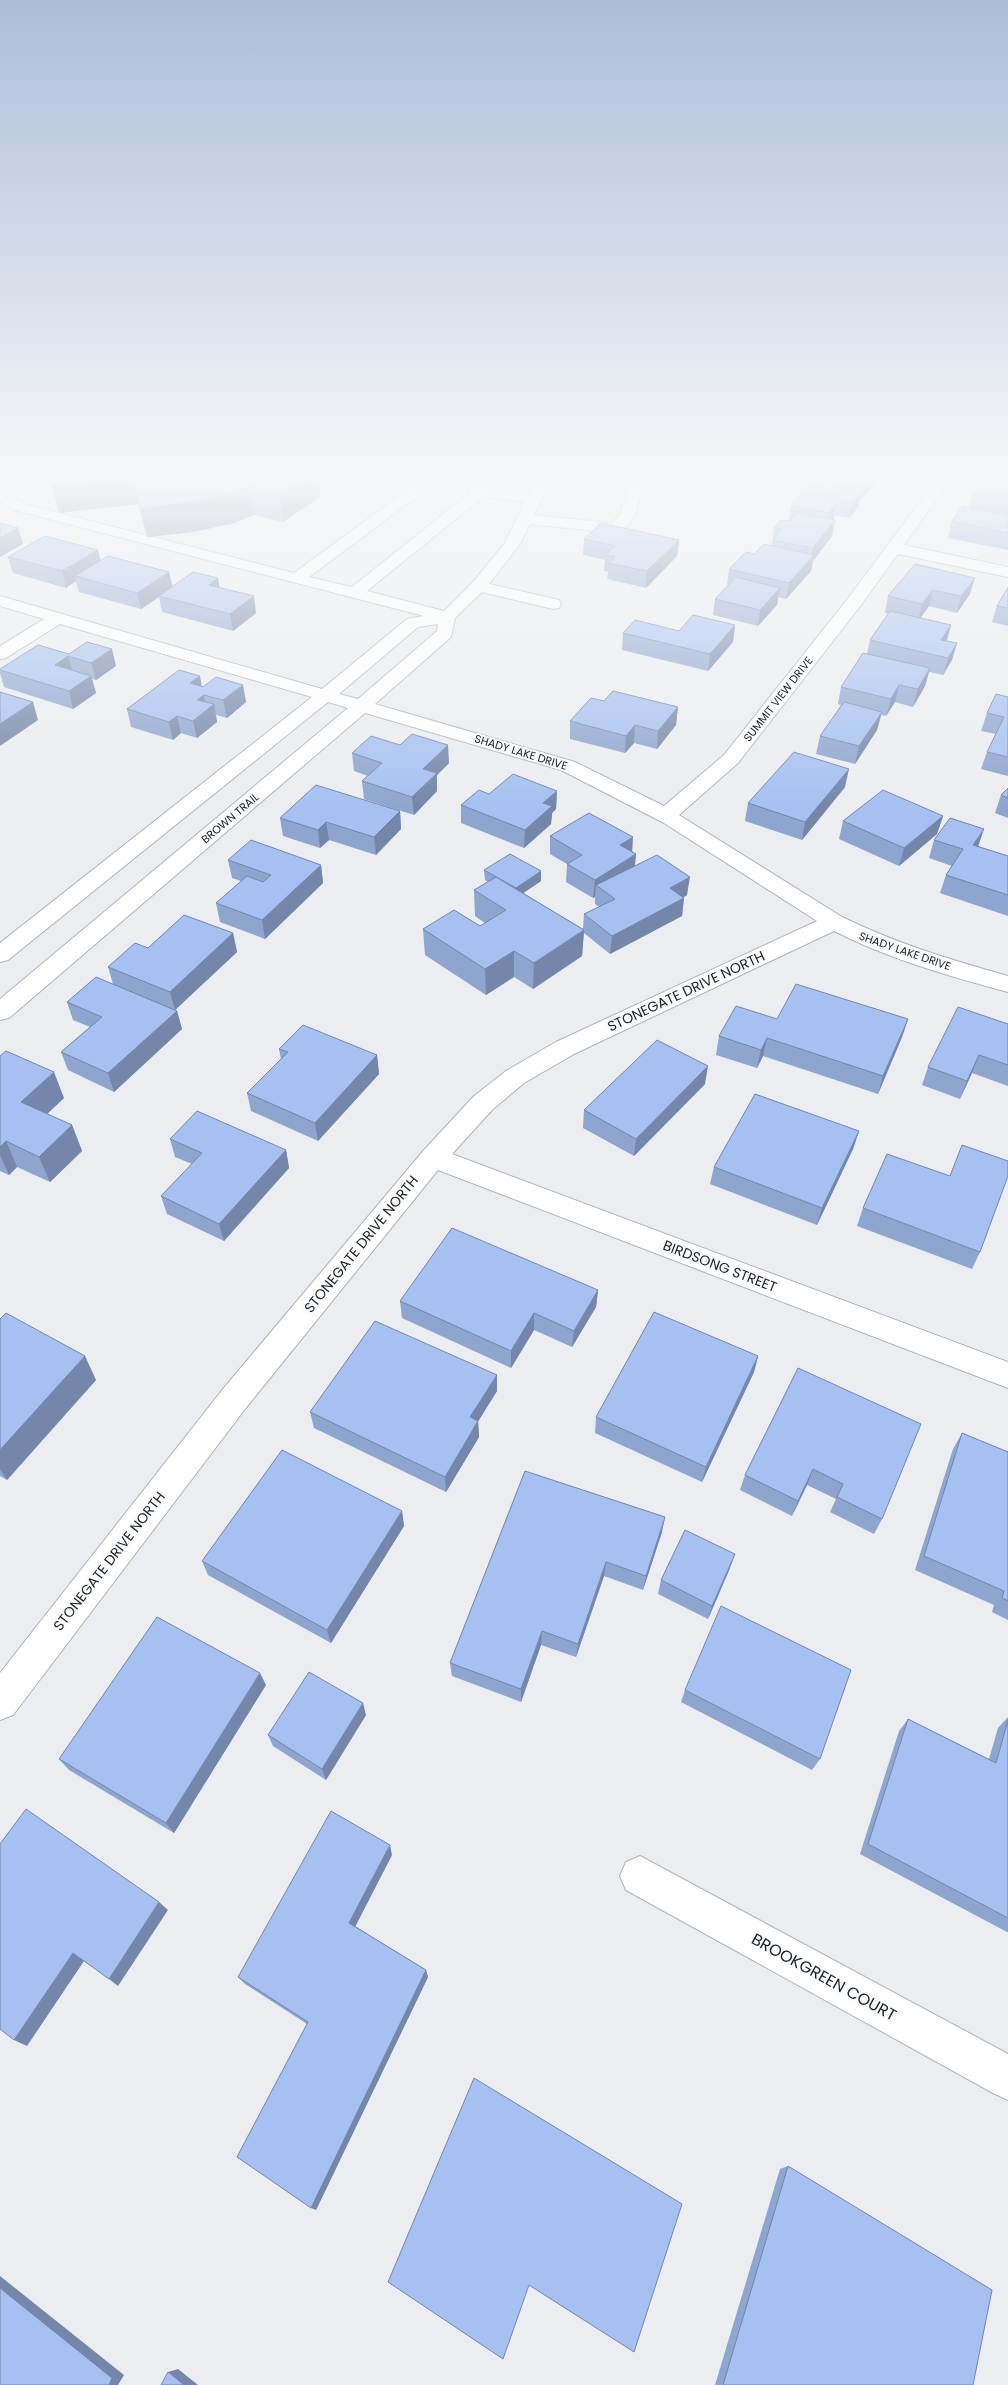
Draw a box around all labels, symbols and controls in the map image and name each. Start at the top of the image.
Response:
street label: SUMMIT VIEW DRIVE [740,653,816,745]
street label: SHADY LAKE DRIVE [473,730,569,774]
street label: BROWN TRAIL [198,789,263,847]
street label: SHADY LAKE DRIVE [857,928,953,974]
street label: STONEGATE DRIVE NORTH [604,946,768,1036]
street label: STONEGATE DRIVE NORTH [299,1171,423,1317]
street label: BIRDSONG STREET [660,1235,780,1297]
street label: STONEGATE DRIVE NORTH [48,1487,170,1635]
street label: BROOKGREEN COURT [747,1928,901,2027]

